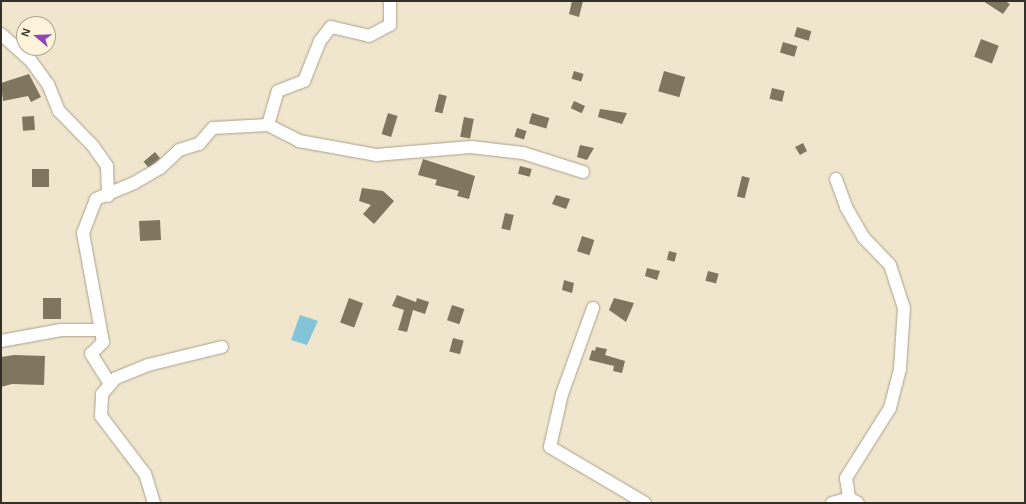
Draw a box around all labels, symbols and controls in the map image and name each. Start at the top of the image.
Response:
north arrow [16,16,56,56]
text: N [19,27,33,38]

